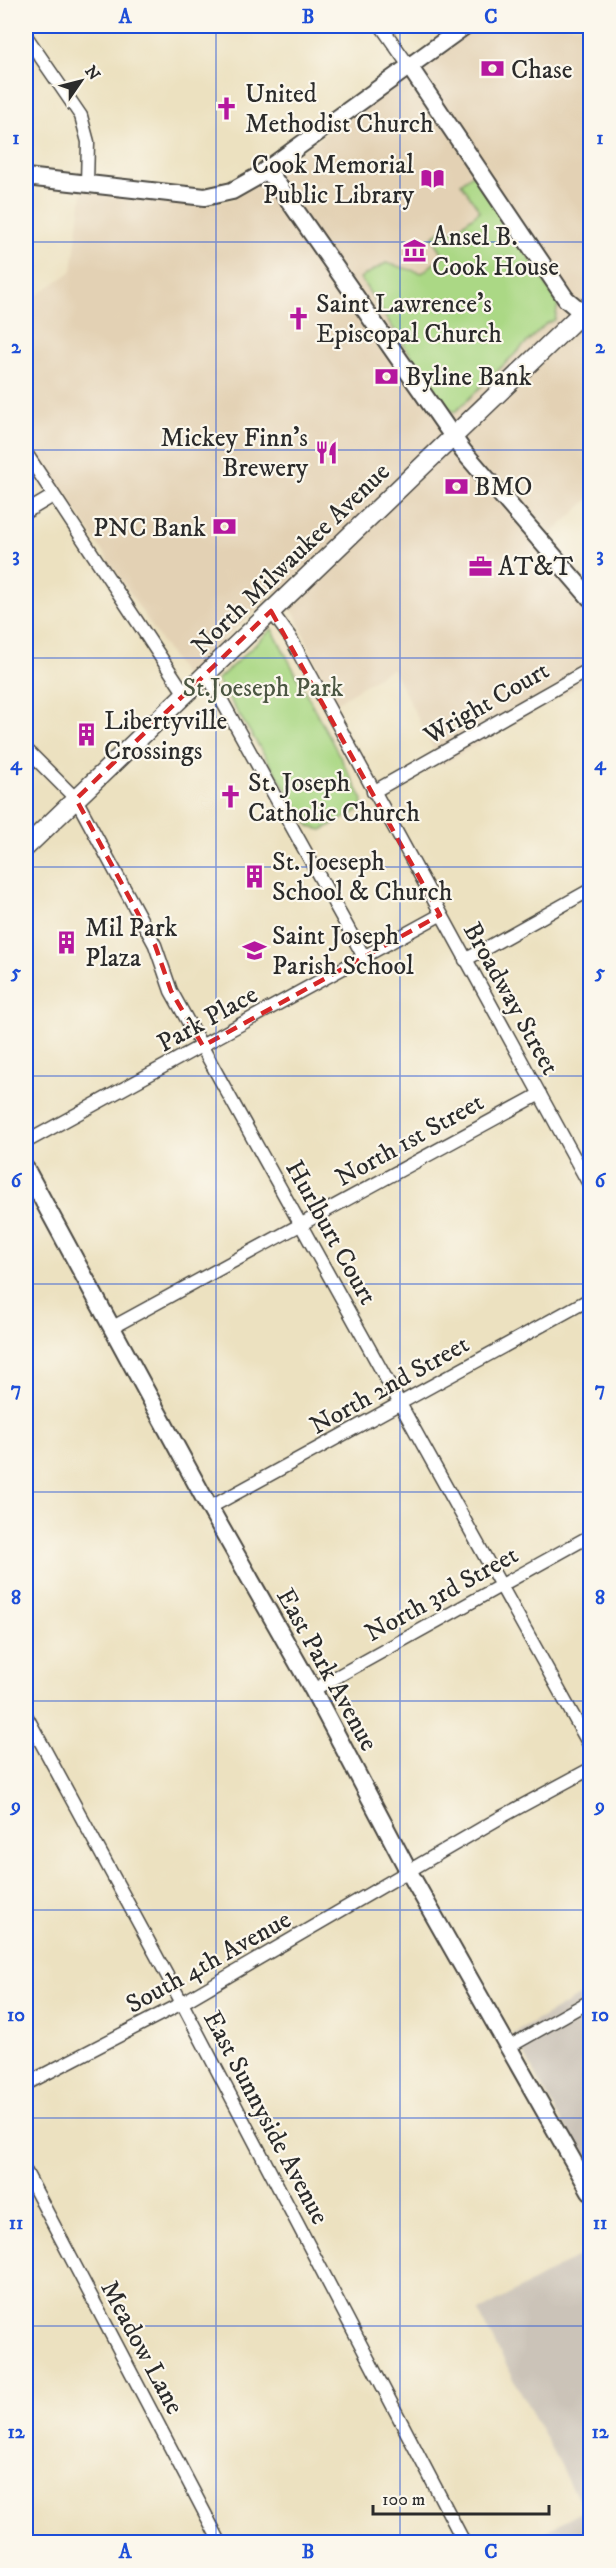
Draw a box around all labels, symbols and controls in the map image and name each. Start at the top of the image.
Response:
text: A [118,5,133,30]
text: B [302,5,314,30]
text: C [484,5,498,30]
north arrow [51,51,111,111]
place label: Chase [511,54,572,87]
bank icon: Chase [480,56,506,82]
text: N [81,62,104,84]
place label: United Methodist Church [245,78,434,141]
church icon: United Methodist Church [214,95,240,121]
text: 1 [12,126,20,151]
text: 1 [596,126,604,151]
place label: Cook Memorial Public Library [252,149,415,212]
library icon: Cook Memorial Public Library [419,166,445,192]
place label: Ansel B. Cook House [432,221,559,284]
museum icon: Ansel B. Cook House [401,238,427,264]
place label: Saint Lawrence's Episcopal Church [316,288,502,351]
church icon: Saint Lawrence's Episcopal Church [285,305,311,331]
text: 2 [11,335,22,360]
text: 2 [595,335,606,360]
place label: Byline Bank [405,361,532,394]
bank icon: Byline Bank [374,363,400,389]
place label: Mickey Finn's Brewery [160,422,309,485]
restaurant icon: Mickey Finn's Brewery [313,439,339,465]
street label: North Milwaukee Avenue [185,456,397,662]
place label: BMO [474,471,532,504]
bank icon: BMO [443,473,469,499]
place label: PNC Bank [93,512,206,545]
bank icon: PNC Bank [211,514,237,540]
text: 3 [12,543,20,568]
text: 3 [596,543,604,568]
place label: AT&T [498,551,574,584]
office icon: AT&T [467,553,493,579]
street label: Wright Court [417,654,555,753]
park label: St.Joeseph Park [183,672,344,705]
place label: Libertyville Crossings [104,705,227,768]
building icon: Libertyville Crossings [73,722,99,748]
text: 4 [10,752,23,777]
text: 4 [594,752,607,777]
place label: St. Joseph Catholic Church [248,767,420,830]
church icon: St. Joseph Catholic Church [217,784,243,810]
place label: St. Joeseph School & Church [272,846,453,909]
building icon: St. Joeseph School & Church [241,863,267,889]
place label: Mil Park Plaza [85,912,178,975]
street label: Broadway Street [455,917,566,1081]
place label: Saint Joseph Parish School [272,920,414,983]
building icon: Mil Park Plaza [54,929,80,955]
school or university icon: Saint Joseph Parish School [241,937,267,963]
text: 5 [10,960,21,985]
text: 5 [594,960,605,985]
street label: Park Place [152,978,264,1060]
street label: North 1st Street [330,1086,490,1195]
street label: Hurlburt Court [277,1155,384,1311]
text: 6 [11,1169,23,1194]
text: 6 [595,1169,607,1194]
street label: North 2nd Street [304,1328,475,1443]
text: 7 [11,1377,21,1402]
text: 7 [595,1377,605,1402]
street label: North 3rd Street [359,1539,524,1650]
street label: East Park Avenue [268,1583,385,1757]
text: 8 [11,1586,21,1611]
text: 8 [595,1586,605,1611]
text: 9 [9,1794,21,1819]
text: 9 [593,1794,605,1819]
street label: South 4th Avenue [120,1903,297,2021]
text: 10 [7,2003,25,2028]
text: 10 [591,2003,609,2028]
street label: East Sunnyside Avenue [195,2005,336,2230]
text: 11 [9,2211,23,2236]
text: 11 [593,2211,607,2236]
street label: Meadow Lane [93,2275,191,2420]
text: 12 [7,2420,26,2445]
text: 12 [591,2420,610,2445]
scale bar [373,2478,548,2516]
text: 100 m [382,2489,425,2511]
text: A [118,2540,133,2565]
text: B [302,2540,314,2565]
text: C [484,2540,498,2565]

